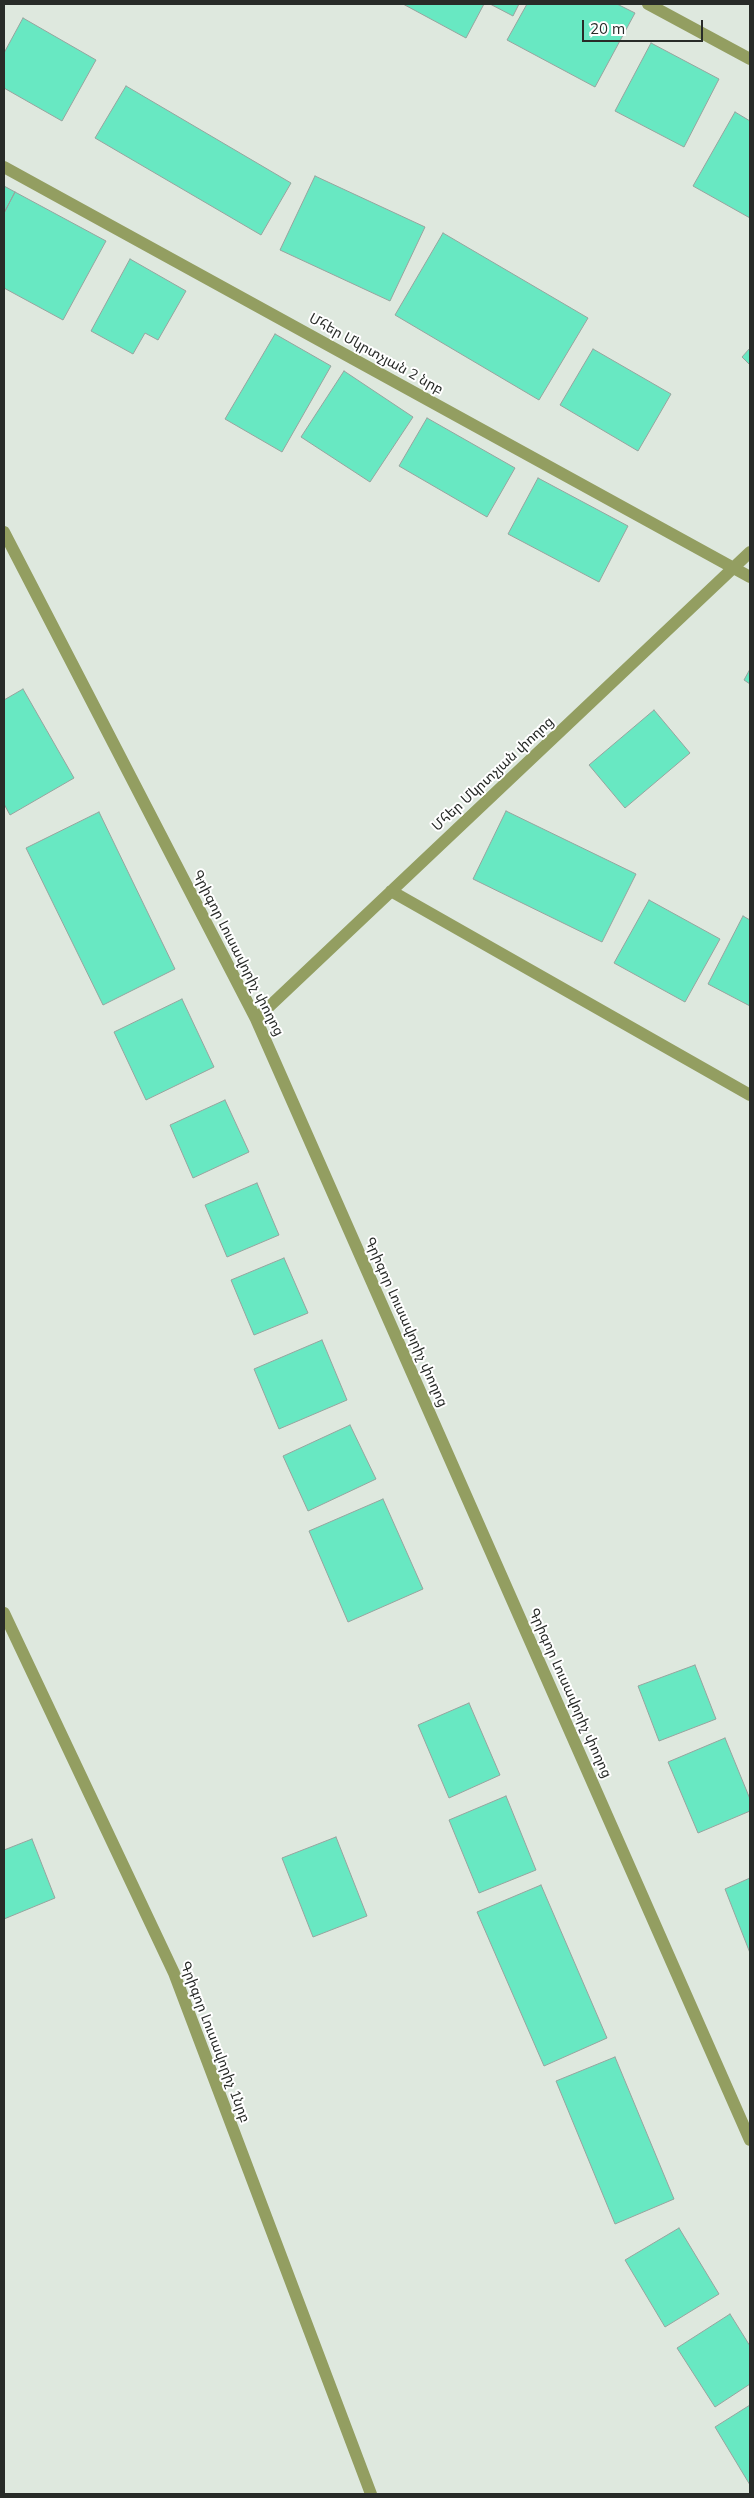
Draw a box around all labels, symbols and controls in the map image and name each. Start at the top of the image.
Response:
scale bar [584,10,705,42]
text: 20 m [590,19,625,38]
street label: Մհեր Մկրտչյան 2 նրբ [306,310,446,398]
street label: Մհեր Մկրտչյան փողոց [429,713,557,835]
street label: Գրիգոր Լուսավորիչ փողոց [189,867,287,1039]
street label: Գրիգոր Լուսավորիչ փողոց [361,1235,451,1409]
street label: Գրիգոր Լուսավորիչ փողոց [525,1606,615,1780]
street label: Գրիգոր Լուսավորիչ 1նրբ [176,1959,254,2125]

